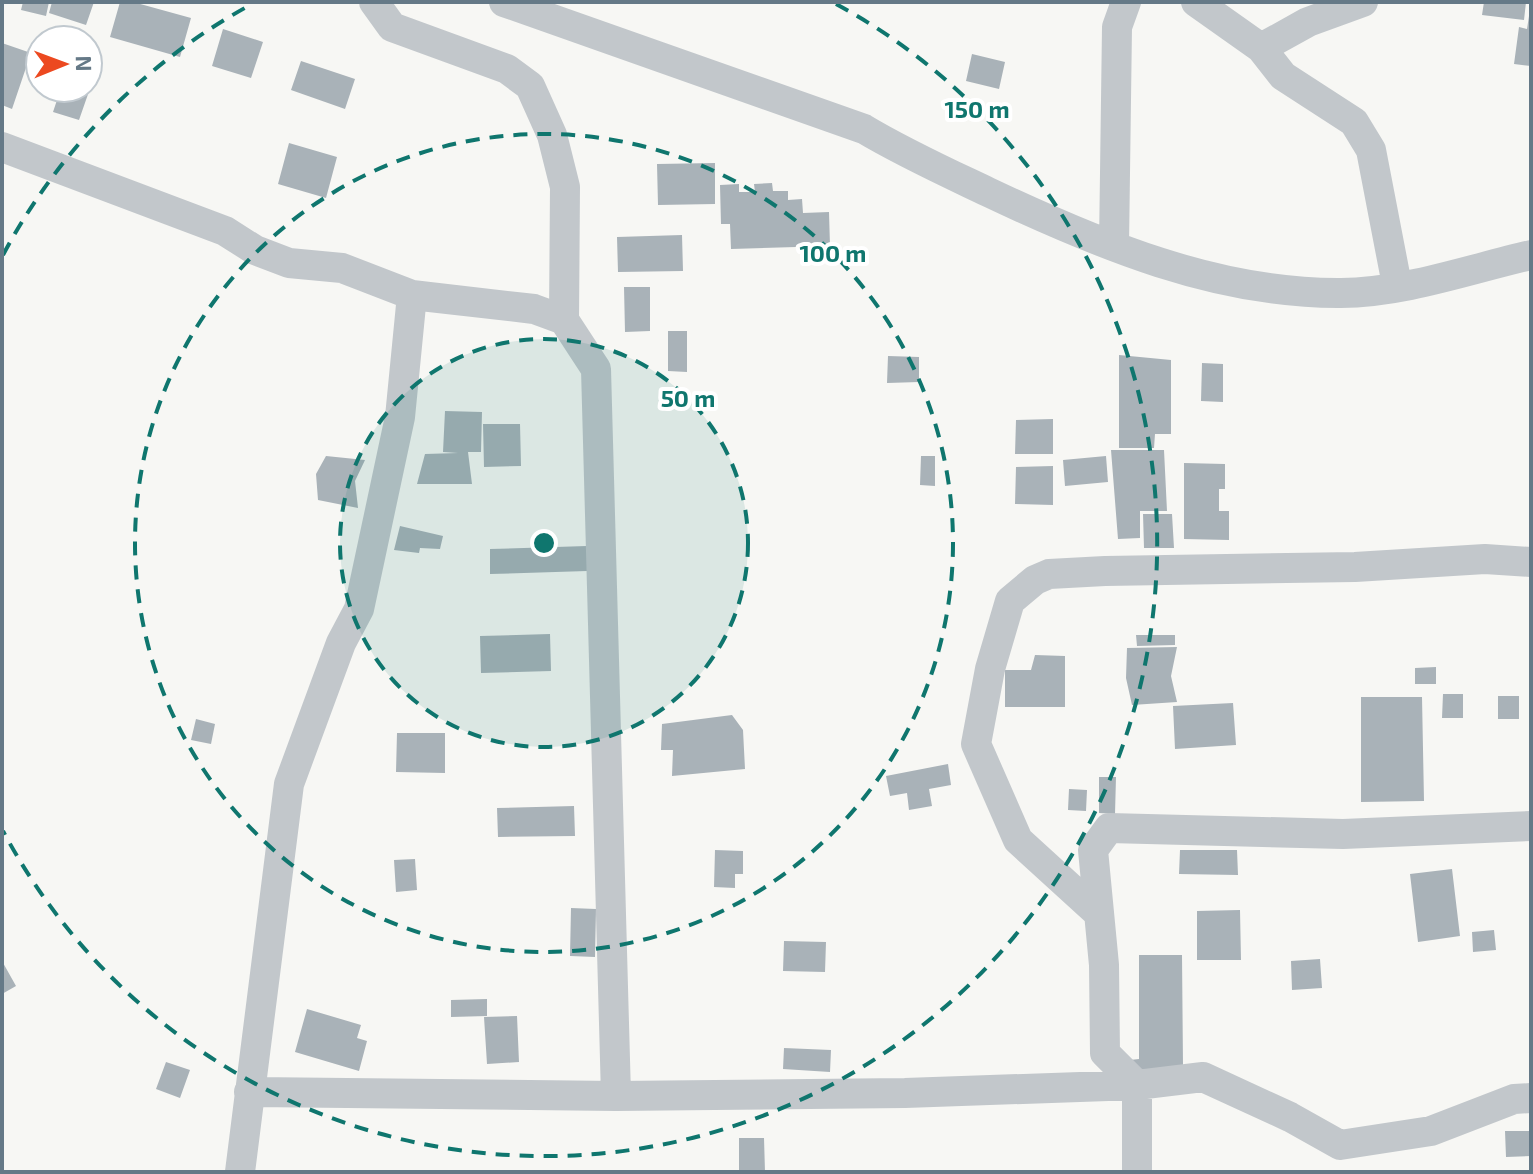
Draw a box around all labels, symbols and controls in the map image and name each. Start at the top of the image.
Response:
north arrow [24,24,104,104]
text: N [72,55,98,72]
text: 150 m [944,94,1010,123]
text: 100 m [800,238,866,267]
text: 50 m [661,383,715,412]
centre of rings [530,529,558,557]

